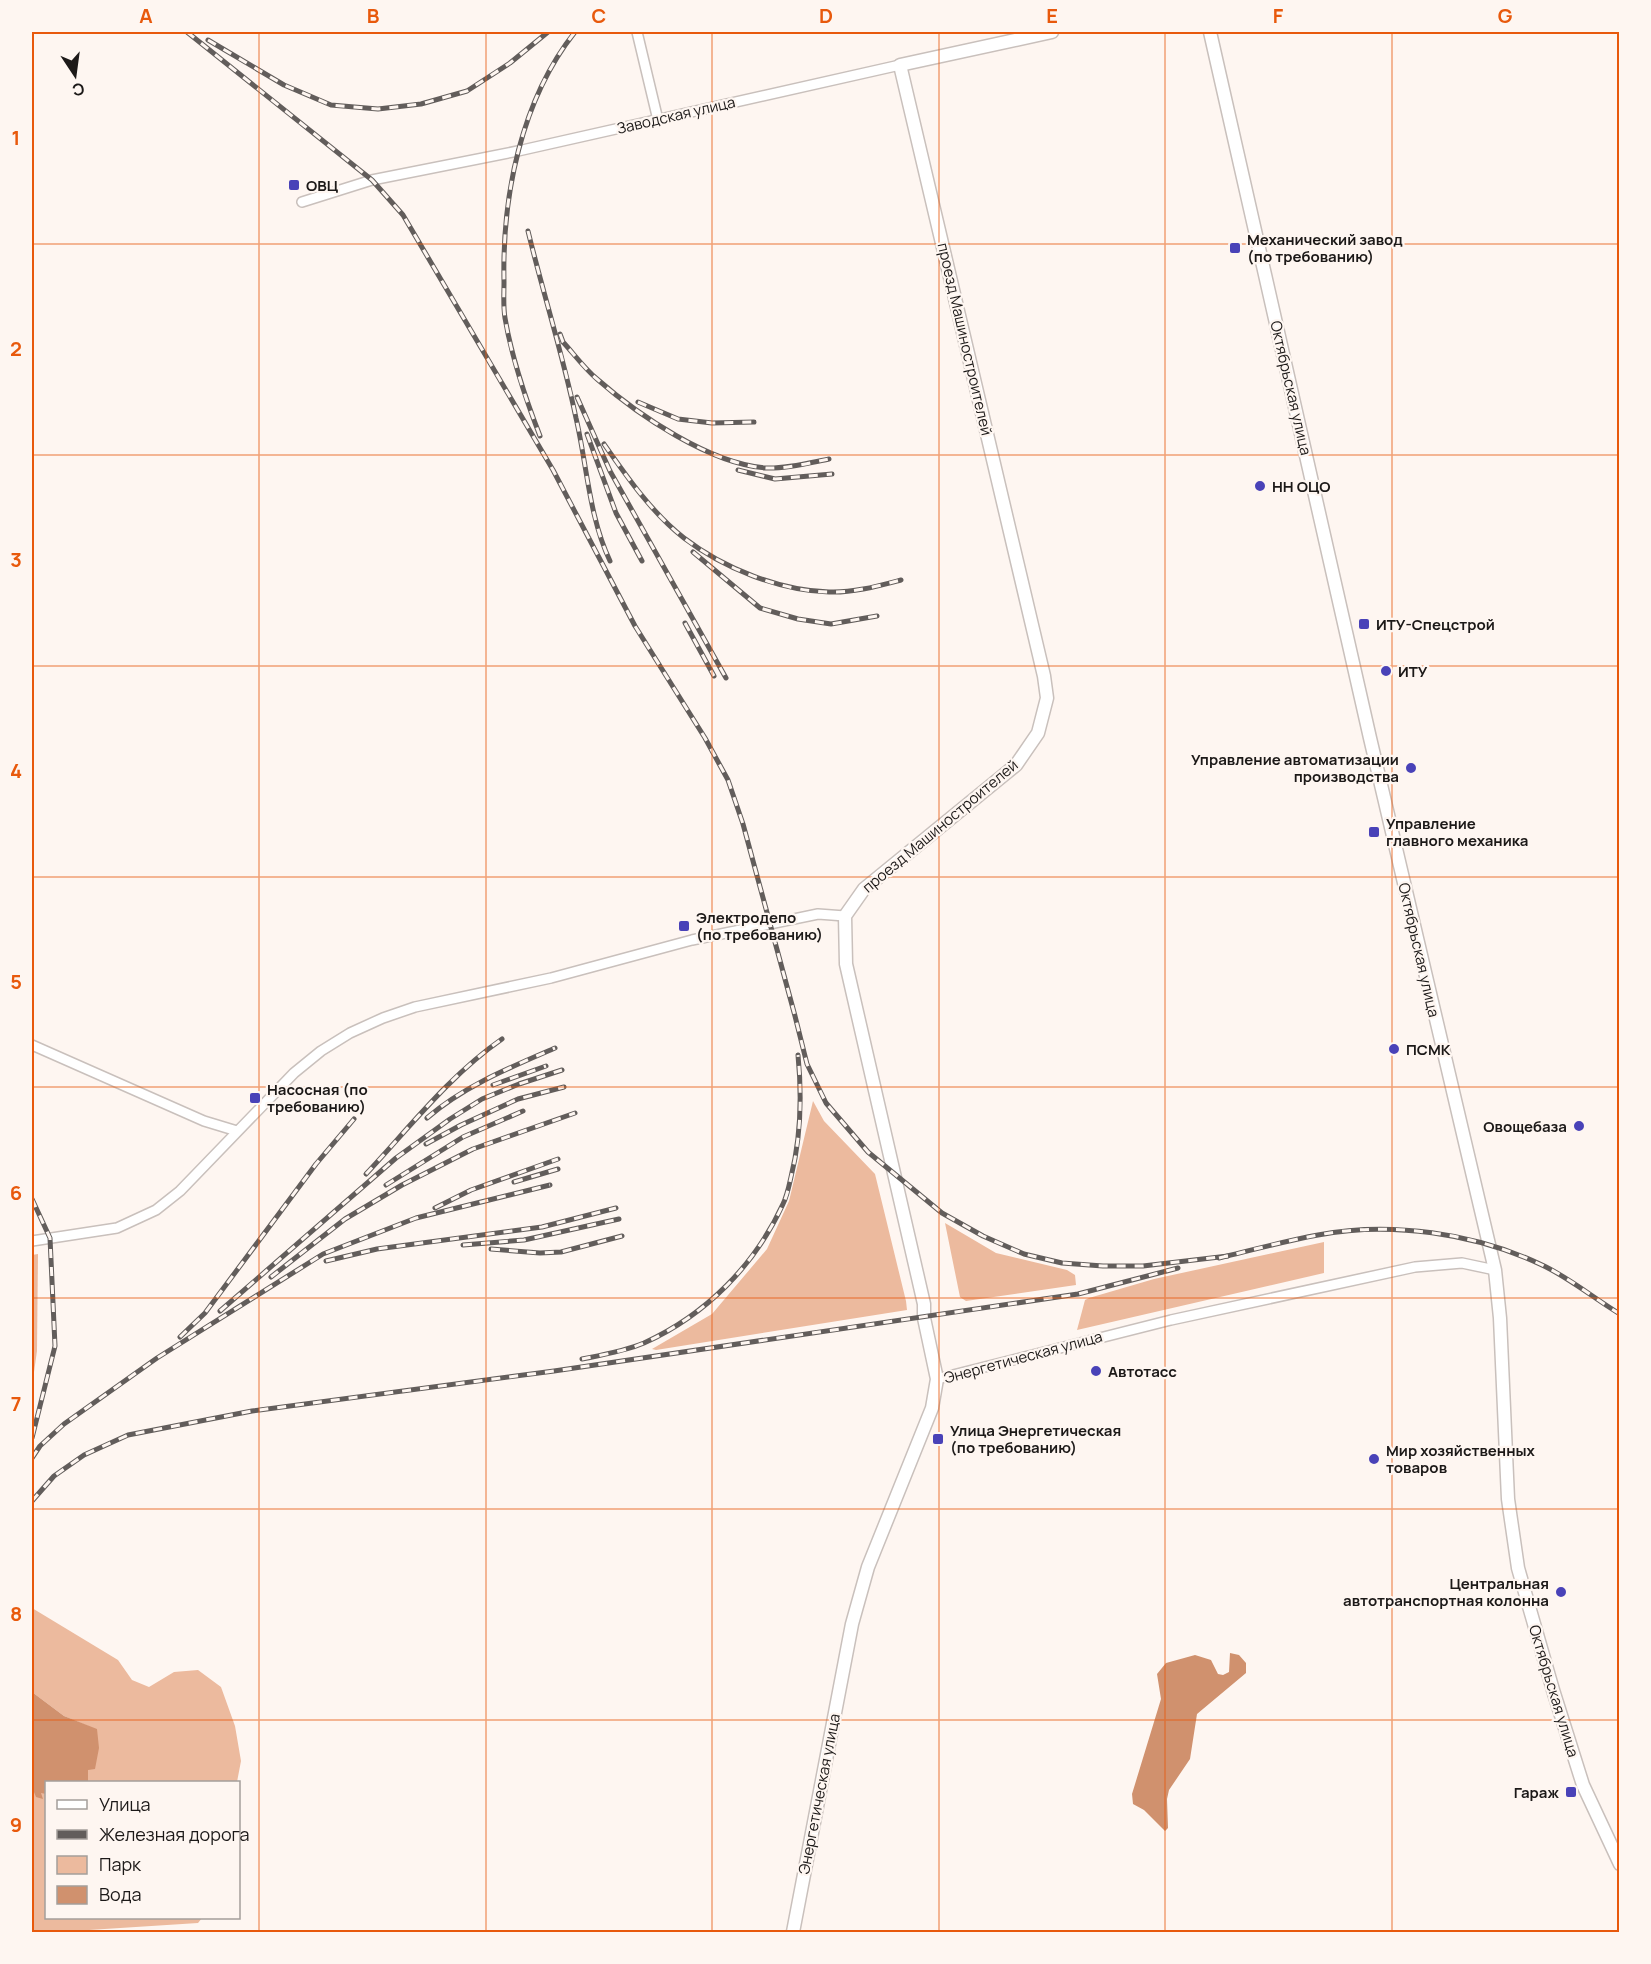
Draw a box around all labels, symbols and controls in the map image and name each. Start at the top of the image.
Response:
text: A [139,2,153,29]
text: B [367,2,380,29]
text: C [592,2,606,29]
text: D [819,2,833,29]
text: E [1046,2,1058,29]
text: F [1273,2,1284,29]
text: G [1498,2,1513,29]
north arrow [45,45,105,105]
text: С [70,78,87,102]
street label: Заводская улица [615,91,737,139]
text: 1 [12,124,20,151]
place label: ОВЦ [306,175,339,196]
marker: ОВЦ [287,178,301,192]
place label: Механический завод (по требованию) [1247,229,1403,267]
street label: проезд Машиностроителей [933,241,997,437]
marker: Механический завод (по требованию) [1228,241,1242,255]
street label: Октябрьская улица [1265,319,1317,457]
text: 2 [10,335,22,362]
place label: НН ОЦО [1272,476,1330,497]
marker: НН ОЦО [1253,479,1267,493]
text: 3 [10,546,22,573]
place label: ИТУ-Спецстрой [1376,614,1495,635]
marker: ИТУ-Спецстрой [1357,617,1371,631]
place label: ИТУ [1398,661,1428,682]
marker: ИТУ [1379,664,1393,678]
place label: Управление автоматизации производства [1191,749,1399,787]
street label: проезд Машиностроителей [858,755,1022,897]
text: 4 [10,757,22,784]
marker: Управление автоматизации производства [1404,761,1418,775]
place label: Управление главного механика [1386,813,1528,851]
marker: Управление главного механика [1367,825,1381,839]
street label: Октябрьская улица [1393,881,1445,1019]
place label: Электродепо (по требованию) [696,907,823,945]
marker: Электродепо (по требованию) [677,919,691,933]
text: 5 [10,968,22,995]
place label: ПСМК [1406,1039,1451,1060]
marker: ПСМК [1387,1042,1401,1056]
place label: Насосная (по требованию) [267,1079,368,1117]
marker: Насосная (по требованию) [248,1091,262,1105]
place label: Овощебаза [1483,1116,1567,1137]
marker: Овощебаза [1572,1119,1586,1133]
text: 6 [10,1179,22,1206]
street label: Энергетическая улица [941,1326,1105,1388]
place label: Автотасс [1108,1361,1177,1382]
marker: Автотасс [1089,1364,1103,1378]
text: 7 [11,1390,21,1417]
place label: Улица Энергетическая (по требованию) [950,1420,1121,1458]
marker: Улица Энергетическая (по требованию) [931,1432,945,1446]
place label: Мир хозяйственных товаров [1386,1440,1536,1478]
marker: Мир хозяйственных товаров [1367,1452,1381,1466]
place label: Центральная автотранспортная колонна [1343,1573,1549,1611]
marker: Центральная автотранспортная колонна [1554,1585,1568,1599]
text: 8 [10,1600,22,1627]
street label: Октябрьская улица [1524,1622,1584,1760]
street label: Энергетическая улица [793,1712,845,1876]
legend [45,1781,240,1919]
place label: Гараж [1514,1782,1560,1803]
marker: Гараж [1564,1785,1578,1799]
text: Улица [99,1792,151,1816]
text: 9 [10,1811,22,1838]
text: Железная дорога [99,1822,250,1846]
text: Парк [99,1852,142,1876]
text: Вода [99,1882,141,1906]

